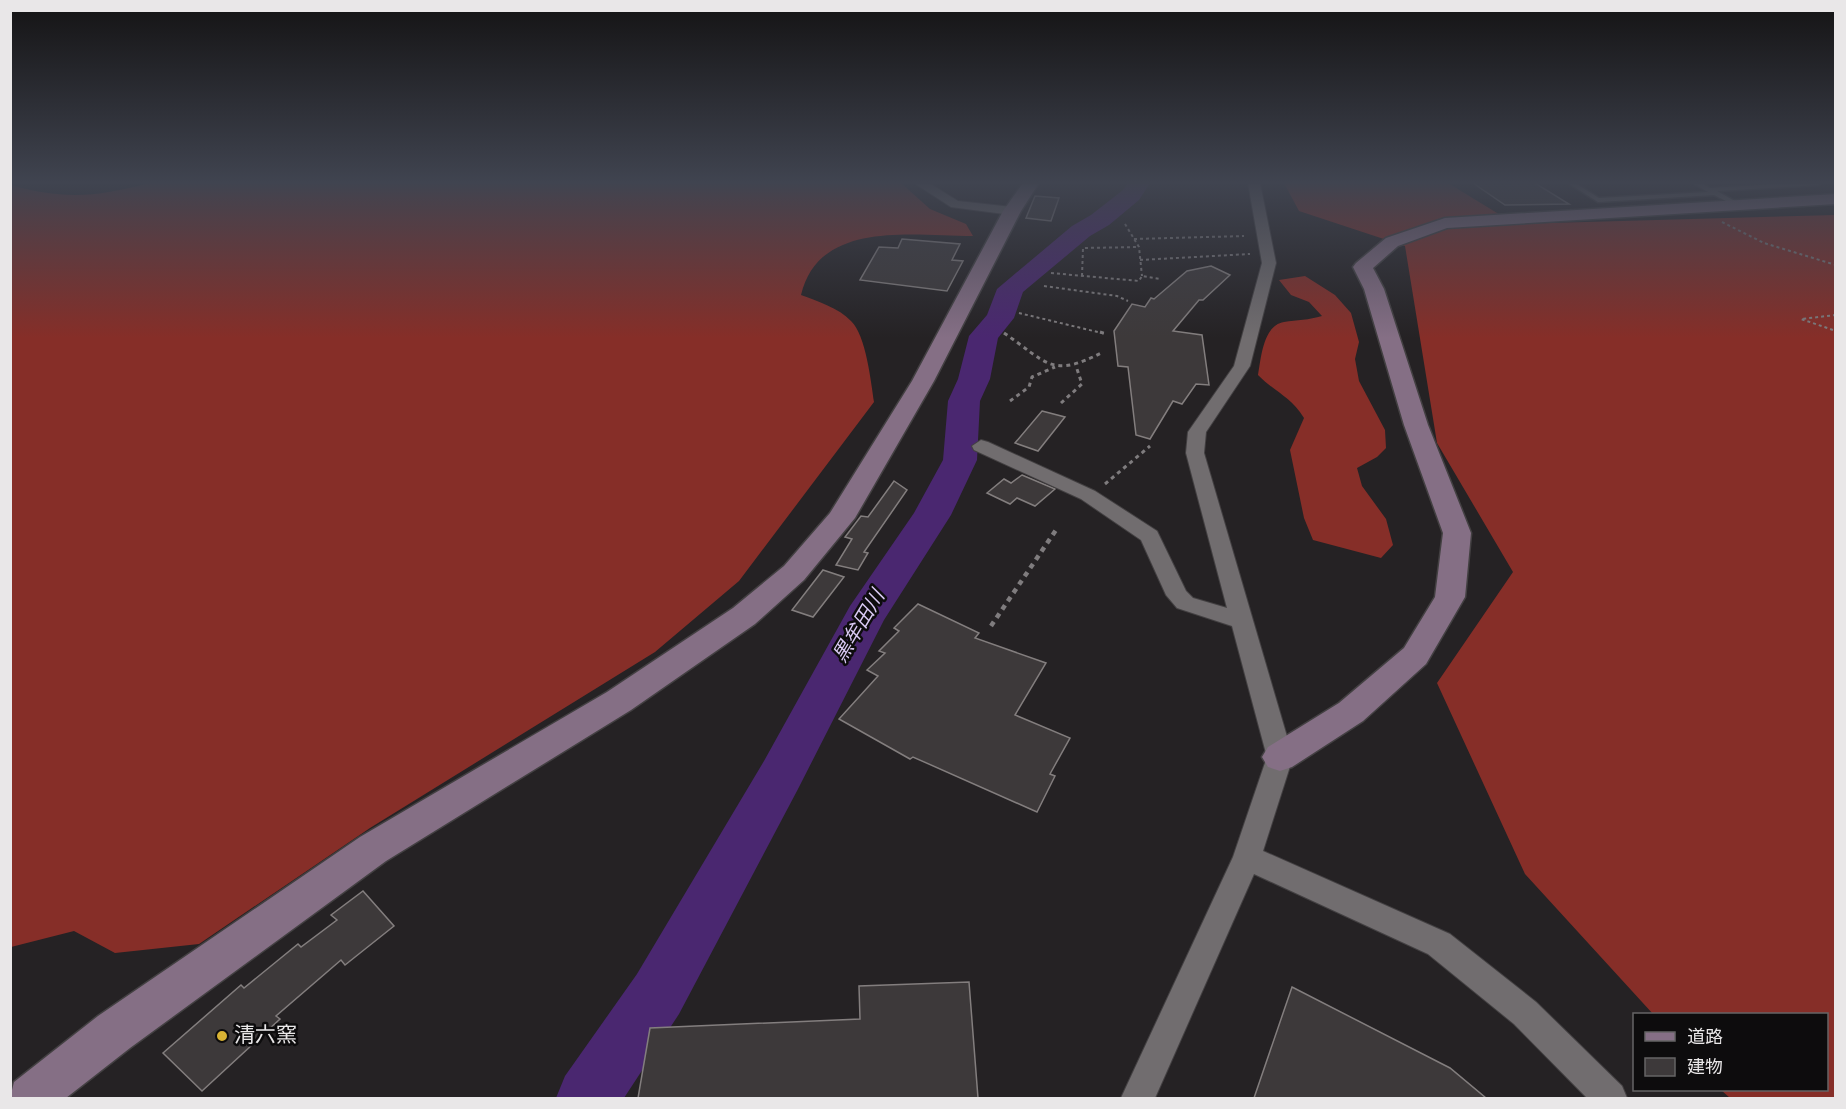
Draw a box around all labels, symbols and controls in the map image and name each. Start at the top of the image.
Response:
water label: 黒牟田川 [828,584,893,668]
legend [1633,1013,1828,1091]
place label: 清六窯 [234,1023,297,1050]
text: 道路 [1687,1027,1723,1050]
marker: 清六窯 [215,1029,229,1043]
text: 建物 [1687,1057,1723,1080]

